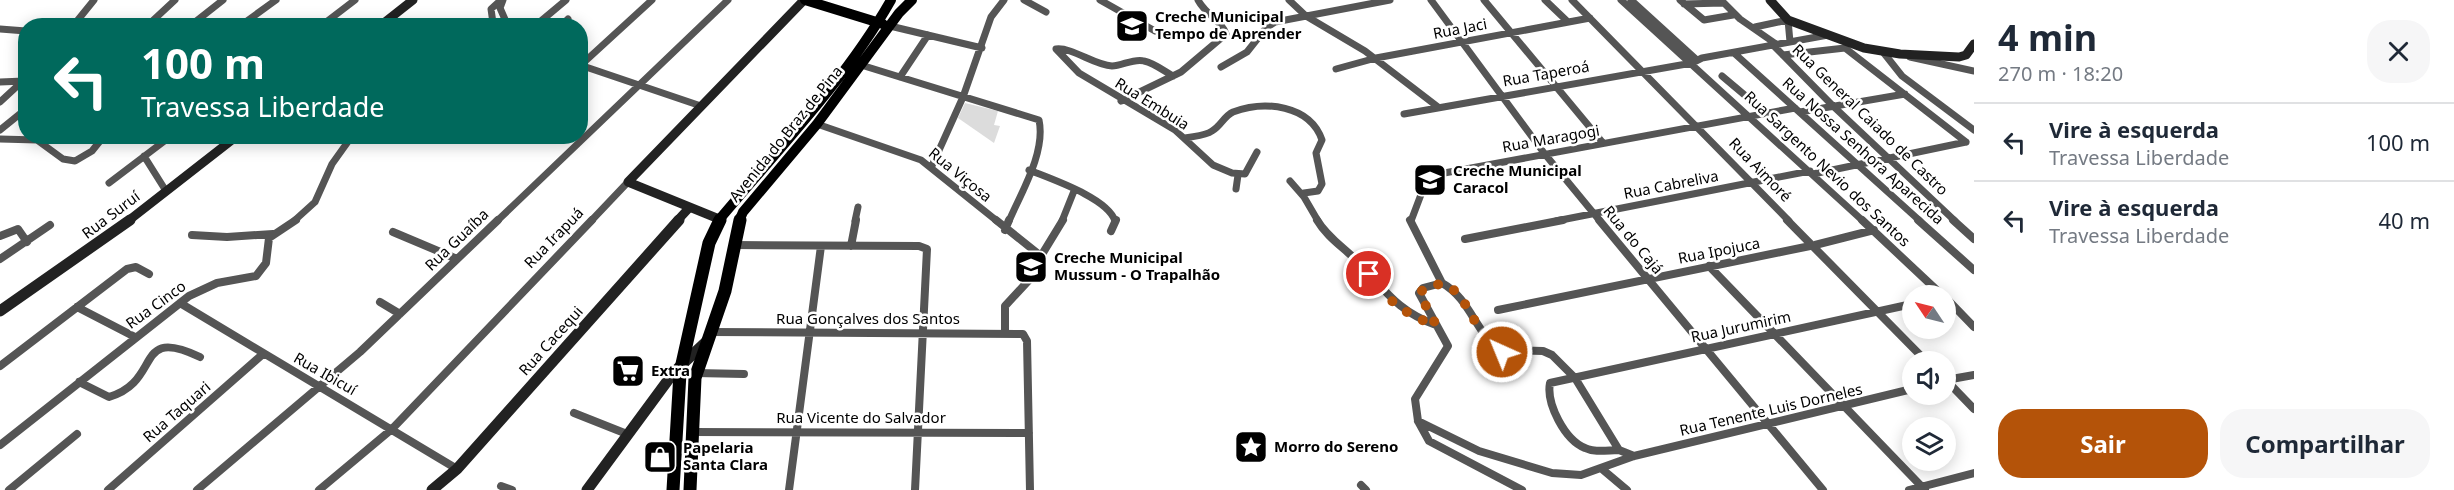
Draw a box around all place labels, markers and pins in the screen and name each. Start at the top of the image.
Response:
place label: Creche Municipal Tempo de Aprender [1155,6,1302,43]
school or university icon: Creche Municipal Tempo de Aprender [1114,8,1150,44]
place label: Creche Municipal Caracol [1453,160,1582,197]
school or university icon: Creche Municipal Caracol [1412,162,1448,198]
place label: Creche Municipal Mussum - O Trapalhão [1054,247,1220,284]
pin [1343,248,1394,299]
school or university icon: Creche Municipal Mussum - O Trapalhão [1013,249,1049,285]
supermarket icon: Extra [610,353,646,389]
place label: Extra [651,360,690,380]
place icon: Morro do Sereno [1233,429,1269,465]
place label: Morro do Sereno [1274,436,1398,456]
place label: Papelaria Santa Clara [683,437,768,474]
shop icon: Papelaria Santa Clara [642,439,678,475]

